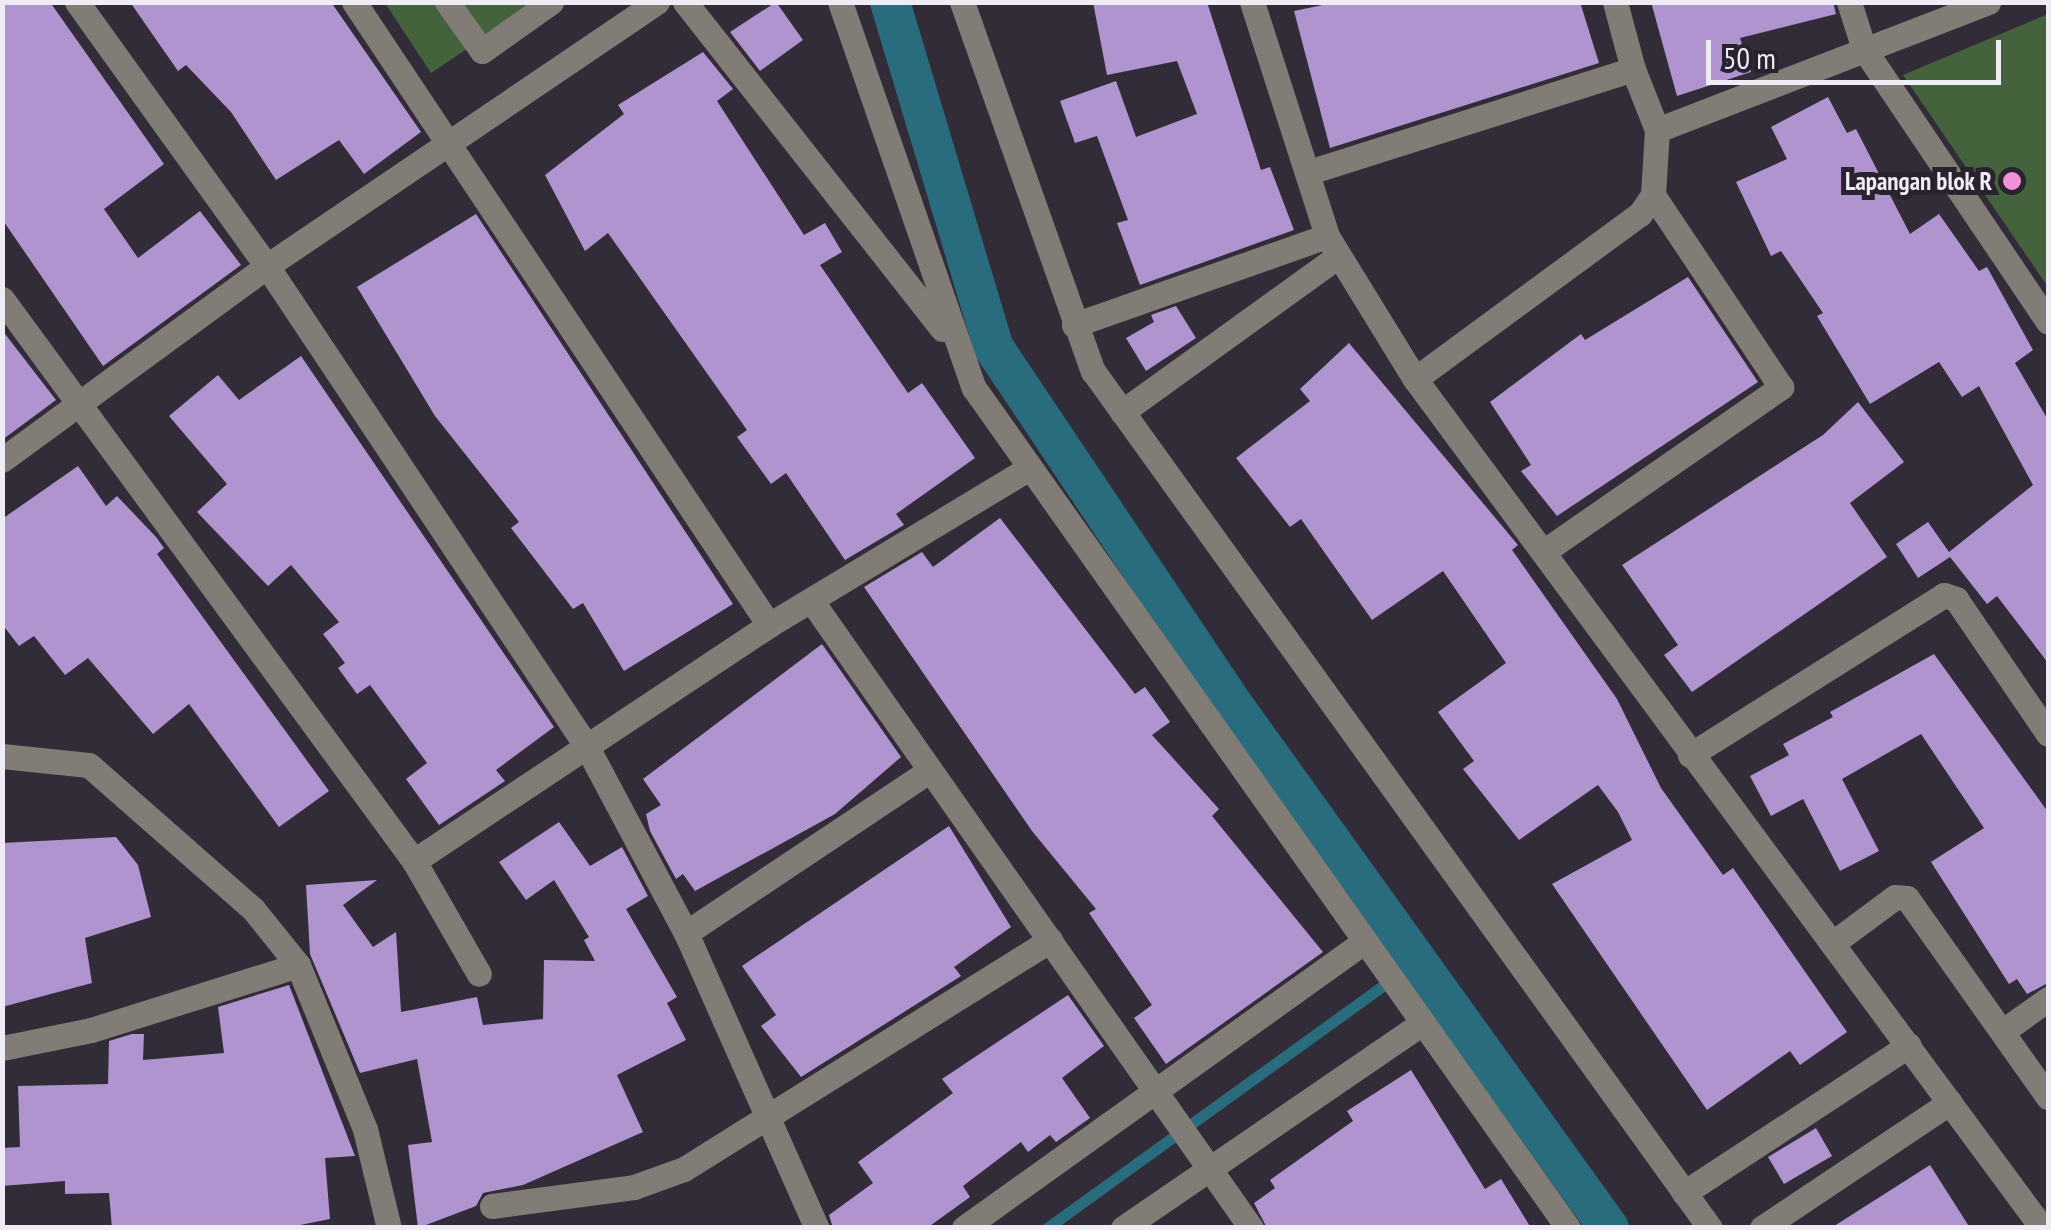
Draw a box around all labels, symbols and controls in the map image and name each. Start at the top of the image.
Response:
scale bar [1711,20,2006,82]
text: 50 m [1723,38,1776,77]
place label: Lapangan blok R [1844,166,1992,196]
marker: Lapangan blok R [2001,170,2023,192]

